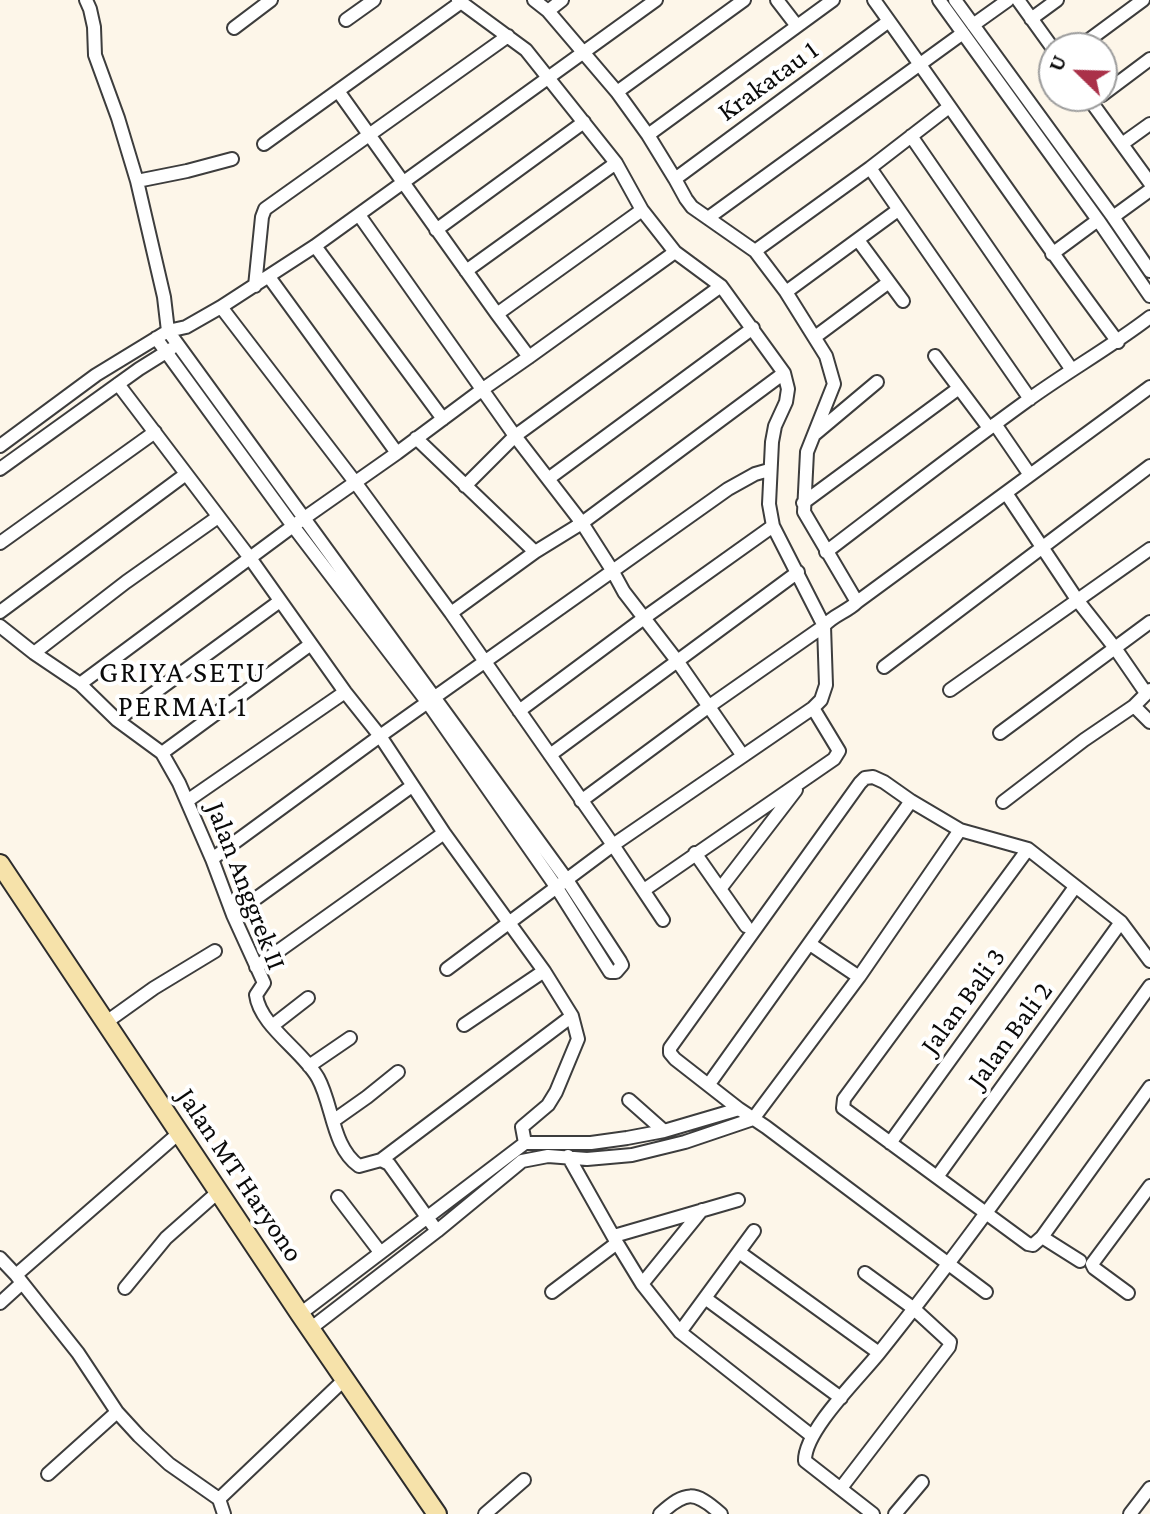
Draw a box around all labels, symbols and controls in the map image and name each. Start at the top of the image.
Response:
north arrow [1038,32,1118,112]
street label: Krakatau 1 [711,33,825,129]
text: U [1043,51,1072,75]
district label: GRIYA SETU PERMAI 1 [99,655,267,726]
street label: Jalan Anggrek II [199,797,293,975]
street label: Jalan Bali 3 [913,941,1013,1061]
street label: Jalan Bali 2 [960,975,1060,1095]
street label: Jalan MT Haryono [169,1082,311,1268]

